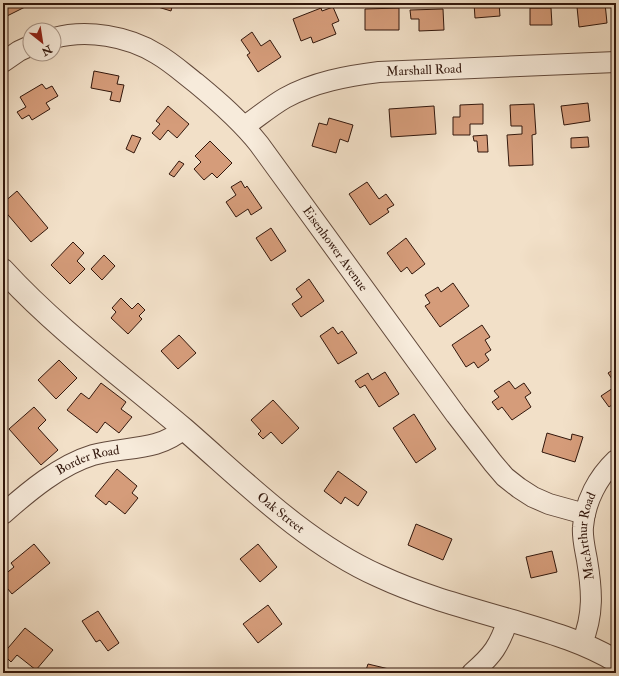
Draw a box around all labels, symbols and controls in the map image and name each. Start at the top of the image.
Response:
north arrow [22,22,62,62]
text: N [38,42,55,59]
street label: Marshall Road [386,60,463,80]
street label: Eisenhower Avenue [299,203,372,295]
street label: Border Road [53,442,121,479]
street label: Oak Street [254,489,307,537]
street label: MacArthur Road [575,489,600,581]

